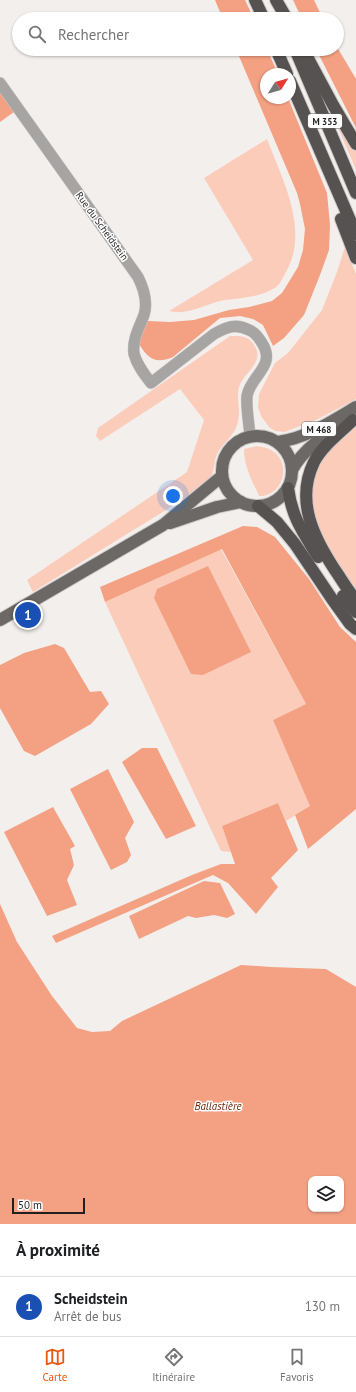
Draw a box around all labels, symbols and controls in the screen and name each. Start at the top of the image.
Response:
search box [12,12,344,56]
icon: search [26,23,48,45]
text: Rechercher [58,25,129,44]
north arrow [260,68,296,104]
road number: M 353 [308,114,342,128]
street label: Rue du Scheidstein [73,189,131,263]
road number: M 468 [302,422,336,436]
your location [163,486,183,506]
pin: 1 [15,600,41,630]
water label: Ballastière [194,1099,242,1113]
map controls [308,1176,344,1212]
button: layers [308,1176,344,1212]
scale bar [12,1196,85,1215]
text: 50 m [18,1198,42,1212]
text: À proximité [16,1239,100,1261]
text: Scheidstein [54,1289,128,1308]
text: 1 [25,1298,33,1315]
text: 130 m [305,1298,340,1315]
text: Arrêt de bus [54,1308,122,1325]
tab: Carte [42,1346,67,1384]
tab: Itinéraire [152,1346,195,1384]
tab: Favoris [280,1346,314,1384]

